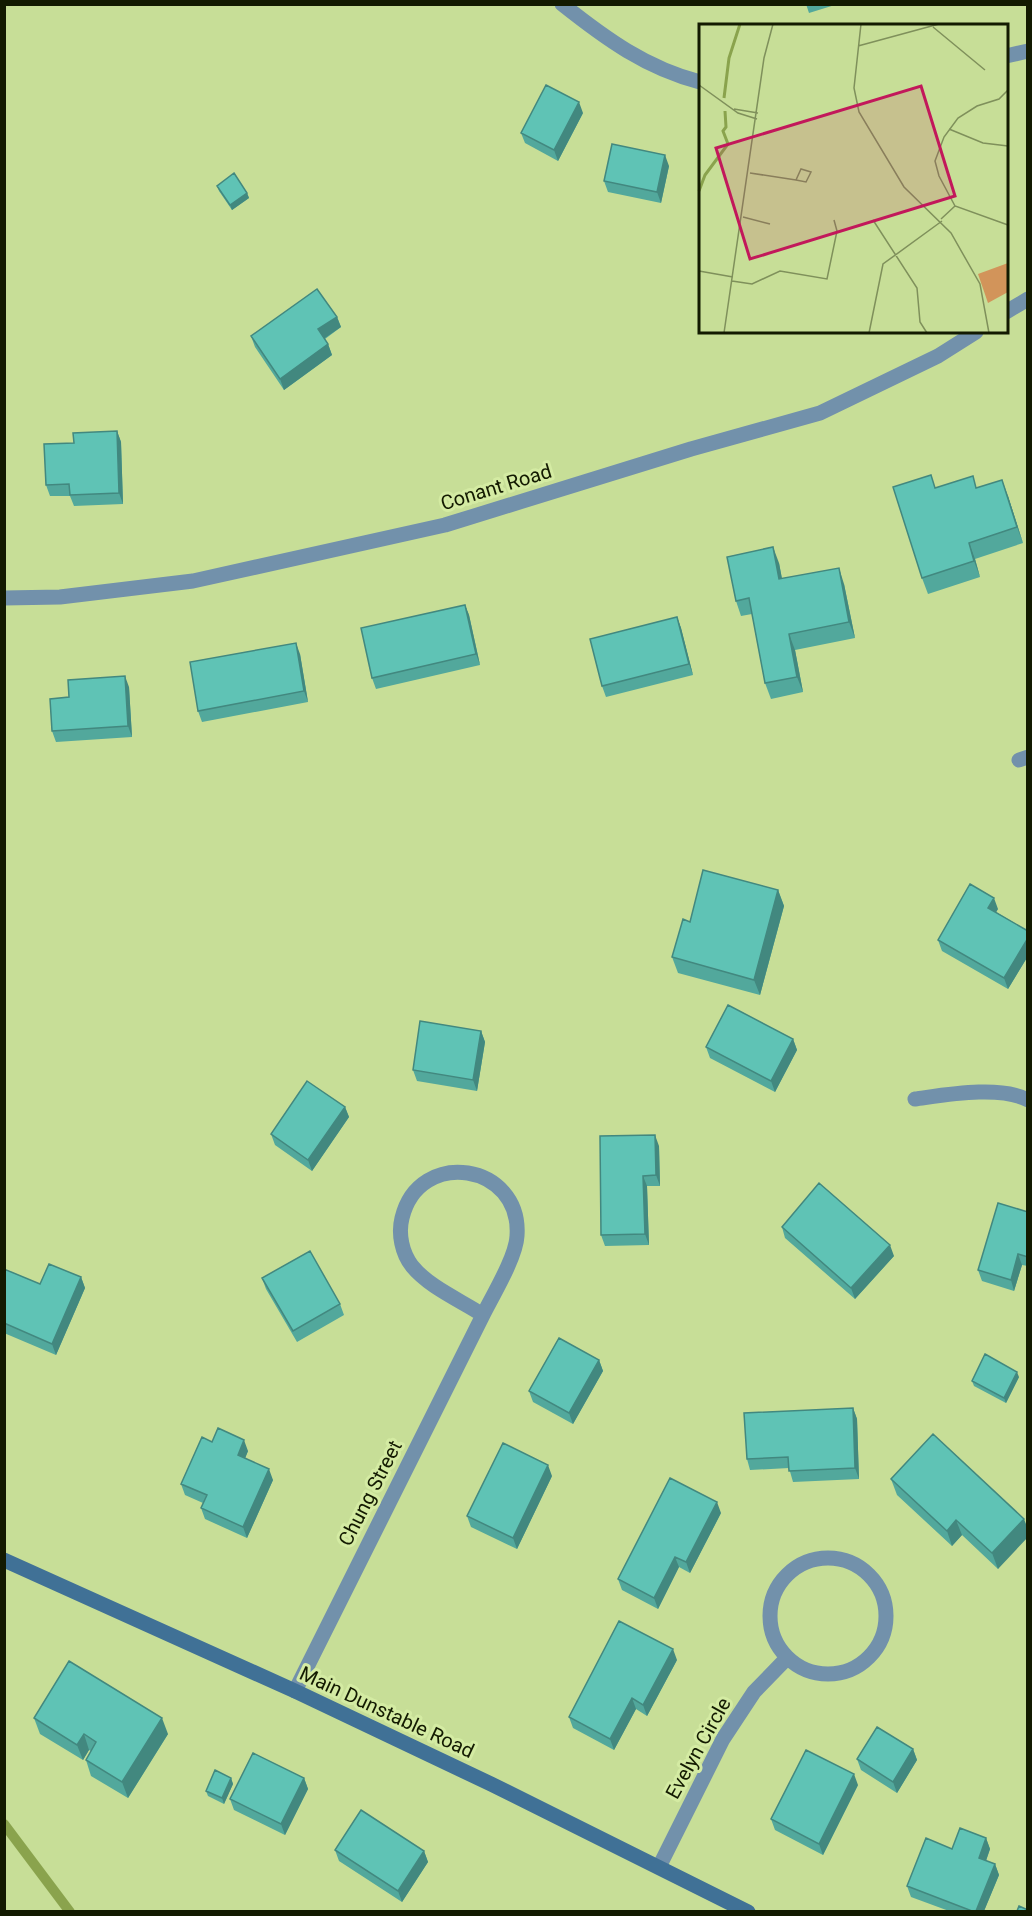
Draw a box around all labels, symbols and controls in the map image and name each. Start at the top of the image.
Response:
inset map [699,24,1008,333]
street label: Conant Road [438,459,554,515]
street label: Chung Street [333,1436,407,1550]
street label: Main Dunstable Road [296,1661,478,1763]
street label: Evelyn Circle [660,1693,736,1803]

